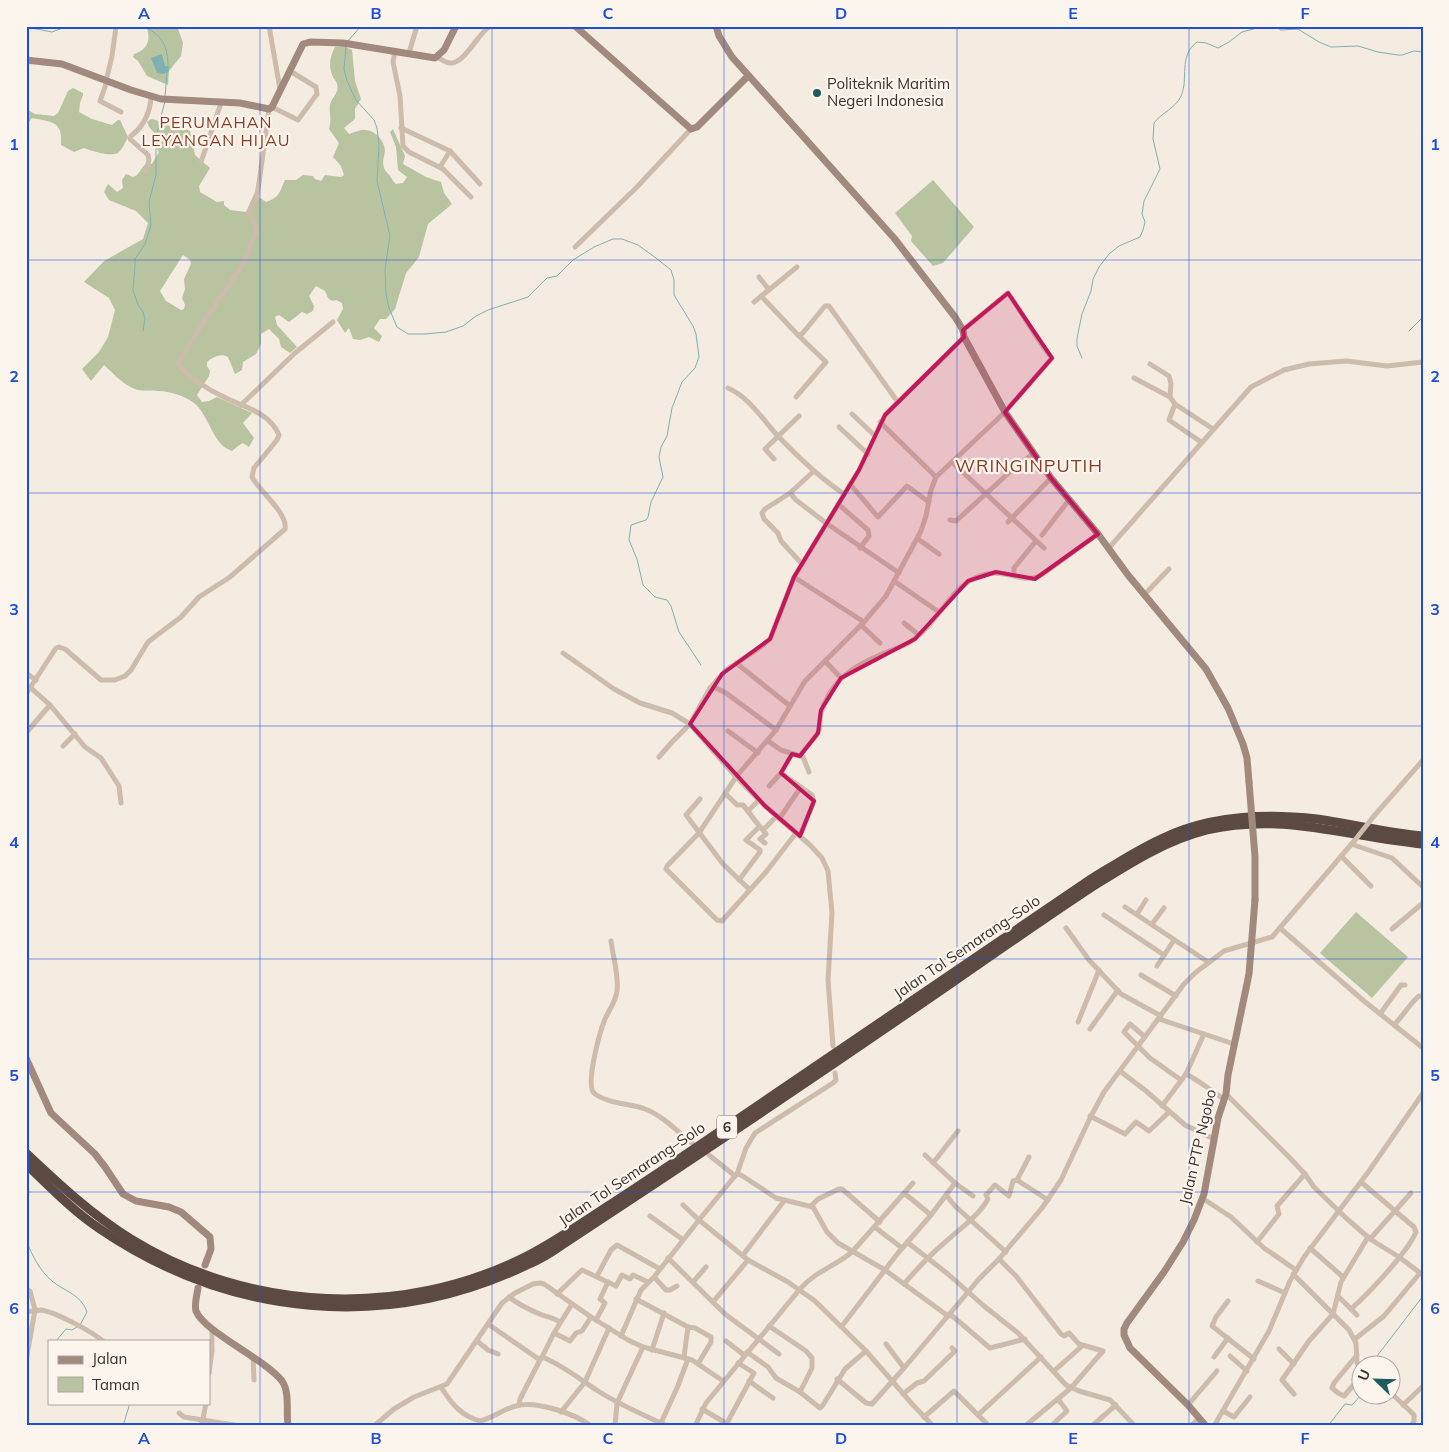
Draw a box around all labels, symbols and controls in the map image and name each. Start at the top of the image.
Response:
text: A [138,3,150,23]
text: B [370,3,382,23]
text: C [603,3,614,23]
text: D [835,3,847,23]
text: E [1068,3,1078,23]
text: F [1300,3,1310,23]
place label: Politeknik Maritim Negeri Indonesia [827,74,950,110]
marker: Politeknik Maritim Negeri Indonesia [811,87,823,99]
district label: PERUMAHAN LEYANGAN HIJAU [141,112,291,150]
text: 1 [9,134,19,154]
text: 1 [1430,134,1440,154]
text: 2 [9,366,19,386]
text: 2 [1430,366,1440,386]
district label: WRINGINPUTIH [955,454,1103,477]
text: 3 [9,599,19,619]
text: 3 [1430,599,1440,619]
text: 4 [9,832,19,852]
text: 4 [1430,832,1440,852]
street label: Jalan Tol Semarang–Solo [890,891,1043,1003]
text: 5 [9,1065,19,1085]
text: 5 [1430,1065,1440,1085]
street label: Jalan PTP Ngobo [1175,1087,1220,1206]
road number: 6 [717,1116,737,1138]
street label: Jalan Tol Semarang–Solo [555,1118,708,1230]
text: 6 [9,1298,19,1318]
text: 6 [1430,1298,1440,1318]
legend [48,1340,210,1404]
text: Jalan [92,1349,127,1368]
north arrow [1352,1354,1402,1404]
text: U [1354,1367,1374,1383]
text: Taman [92,1375,140,1394]
text: A [138,1428,150,1448]
text: B [370,1428,382,1448]
text: C [603,1428,614,1448]
text: D [835,1428,847,1448]
text: E [1068,1428,1078,1448]
text: F [1300,1428,1310,1448]

